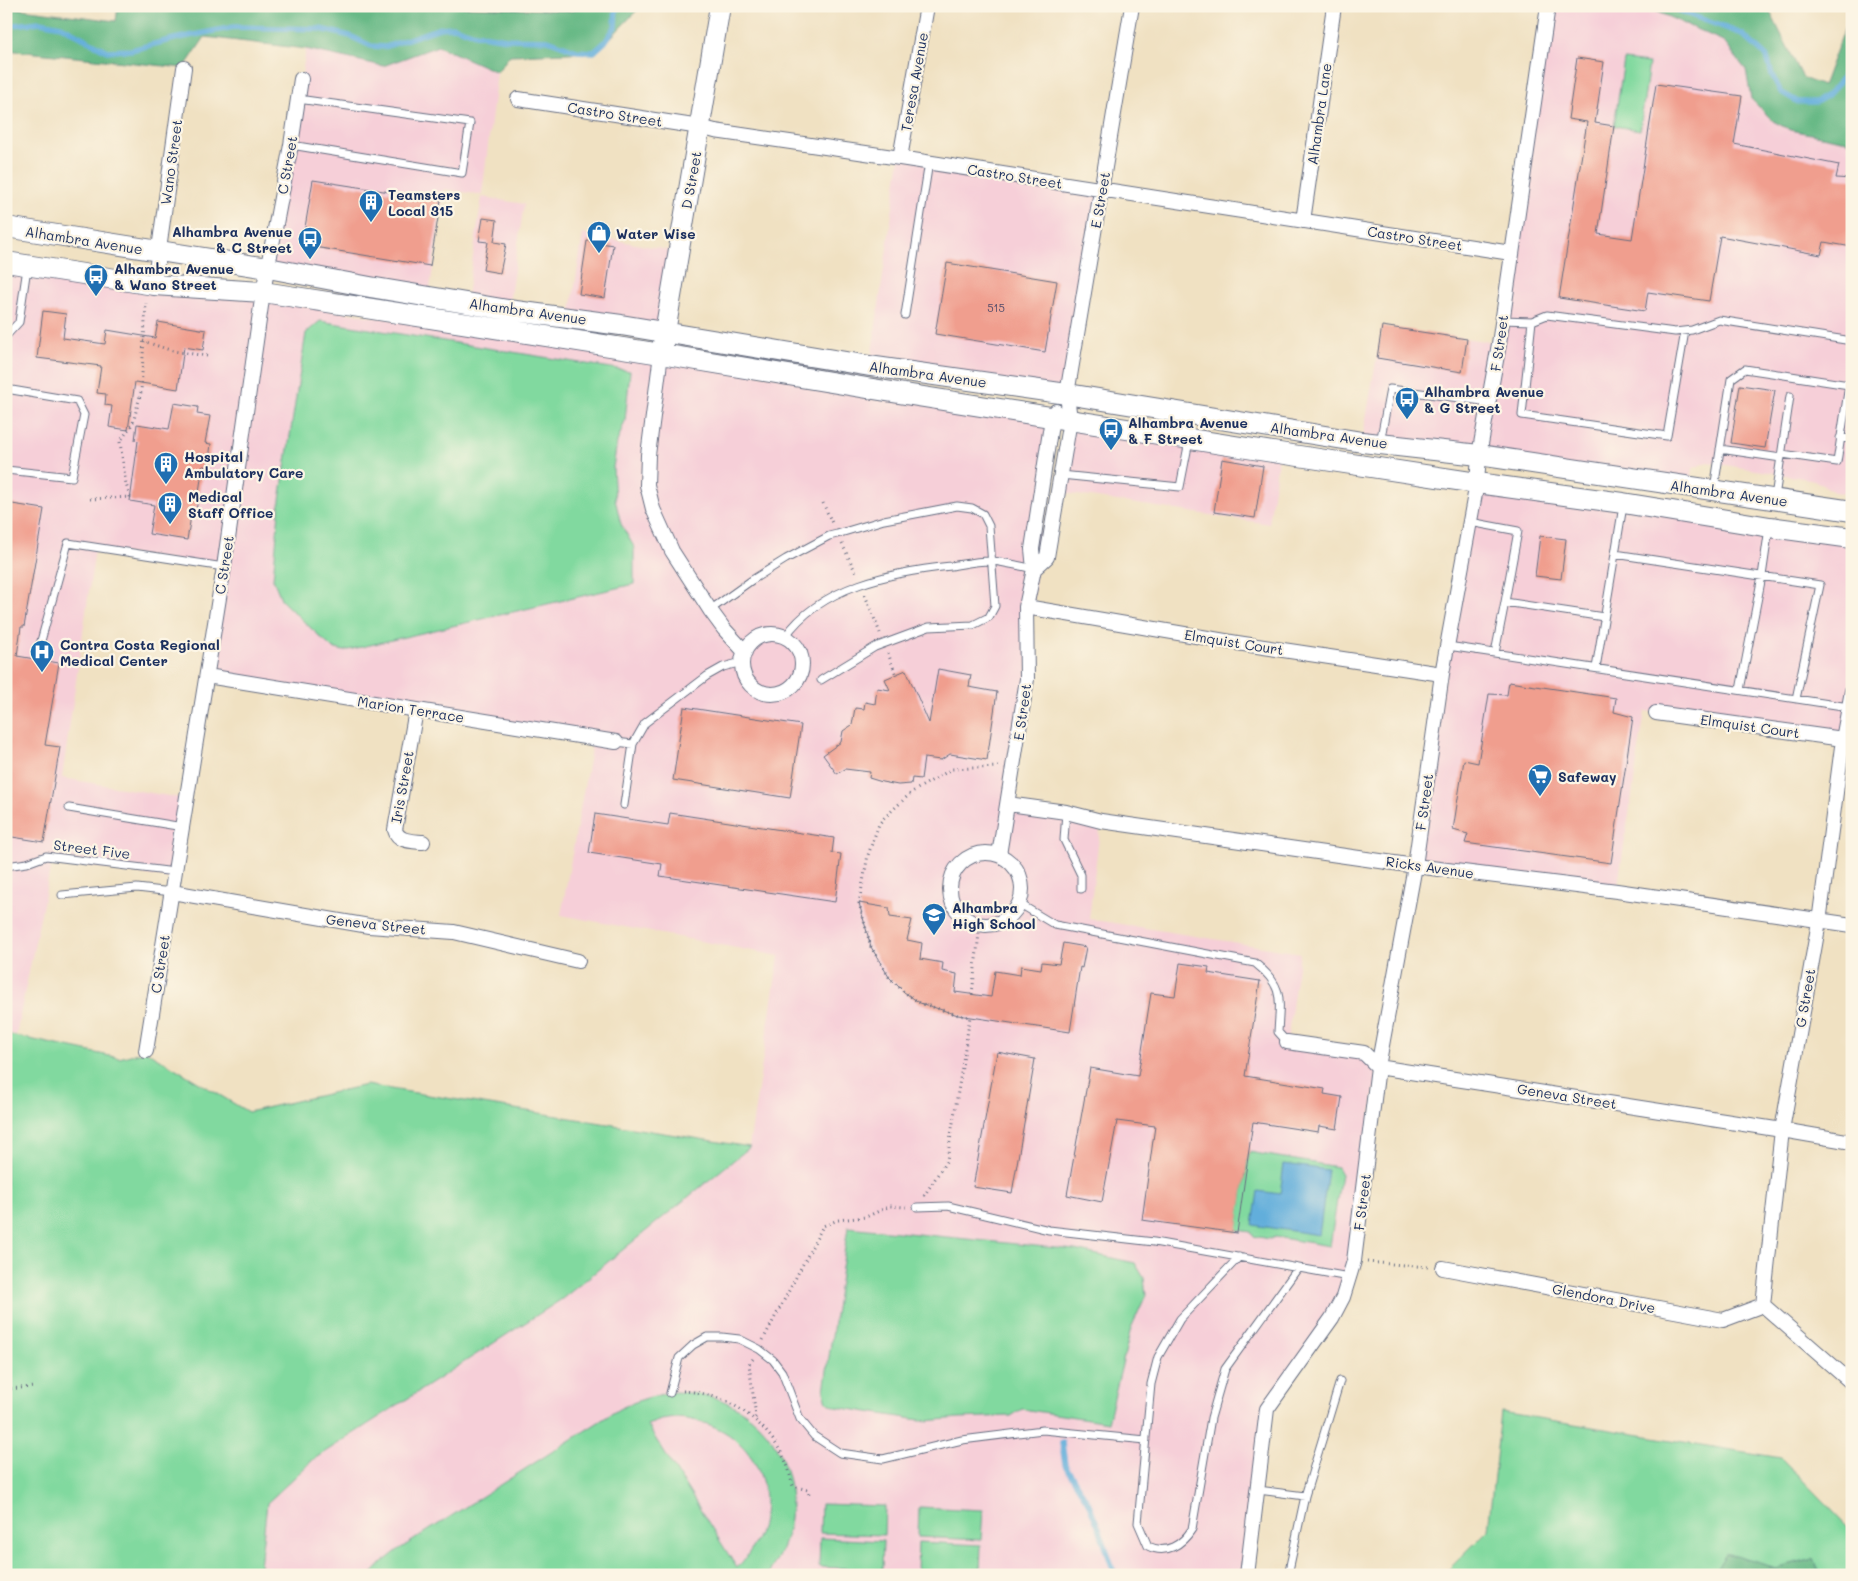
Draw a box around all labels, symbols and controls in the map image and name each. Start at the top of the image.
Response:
street label: Teresa Avenue [896,31,932,133]
street label: Alhambra Lane [1302,62,1336,166]
street label: Castro Street [566,97,664,131]
street label: Wano Street [156,118,186,206]
street label: C Street [273,134,301,196]
street label: D Street [677,149,705,211]
street label: Castro Street [966,159,1064,193]
street label: E Street [1086,170,1114,230]
place label: Teamsters Local 315 [388,185,460,220]
building icon: Teamsters Local 315 [358,189,384,223]
shop icon: Water Wise [586,220,612,254]
street label: Alhambra Avenue [24,221,144,259]
street label: Castro Street [1366,221,1464,255]
place label: Alhambra Avenue & C Street [172,222,292,257]
place label: Water Wise [616,224,695,243]
bus stop icon: Alhambra Avenue & C Street [297,226,323,260]
place label: Alhambra Avenue & Wano Street [114,259,234,294]
bus stop icon: Alhambra Avenue & Wano Street [83,263,109,297]
street label: Alhambra Avenue [468,293,588,329]
house number: 515 [987,300,1005,315]
street label: F Street [1486,314,1512,372]
street label: Alhambra Avenue [868,356,988,392]
place label: Alhambra Avenue & G Street [1424,382,1544,417]
bus stop icon: Alhambra Avenue & G Street [1394,386,1420,420]
place label: Alhambra Avenue & F Street [1128,413,1248,448]
bus stop icon: Alhambra Avenue & F Street [1098,417,1124,451]
street label: Alhambra Avenue [1269,417,1389,453]
place label: Hospital Ambulatory Care [184,447,303,482]
building icon: Hospital Ambulatory Care [153,451,179,485]
street label: Alhambra Avenue [1669,475,1789,511]
place label: Medical Staff Office [188,487,273,522]
building icon: Medical Staff Office [157,491,183,525]
street label: C Street [210,534,238,596]
street label: Elmquist Court [1183,625,1285,659]
place label: Contra Costa Regional Medical Center [60,635,220,670]
hospital icon: Contra Costa Regional Medical Center [29,639,55,673]
street label: E Street [1009,682,1035,742]
street label: Marion Terrace [356,691,466,727]
street label: Elmquist Court [1699,710,1801,742]
street label: Iris Street [386,749,418,825]
supermarket icon: Safeway [1527,763,1553,797]
place label: Safeway [1558,767,1617,786]
street label: F Street [1411,773,1437,831]
street label: Street Five [53,835,131,863]
street label: Ricks Avenue [1385,851,1475,883]
place label: Alhambra High School [952,898,1036,933]
school or university icon: Alhambra High School [921,902,947,936]
street label: Geneva Street [325,909,427,939]
street label: C Street [146,933,174,995]
street label: G Street [1790,967,1820,1029]
street label: Geneva Street [1516,1079,1618,1113]
street label: F Street [1349,1173,1375,1231]
street label: Glendora Drive [1551,1279,1657,1317]

